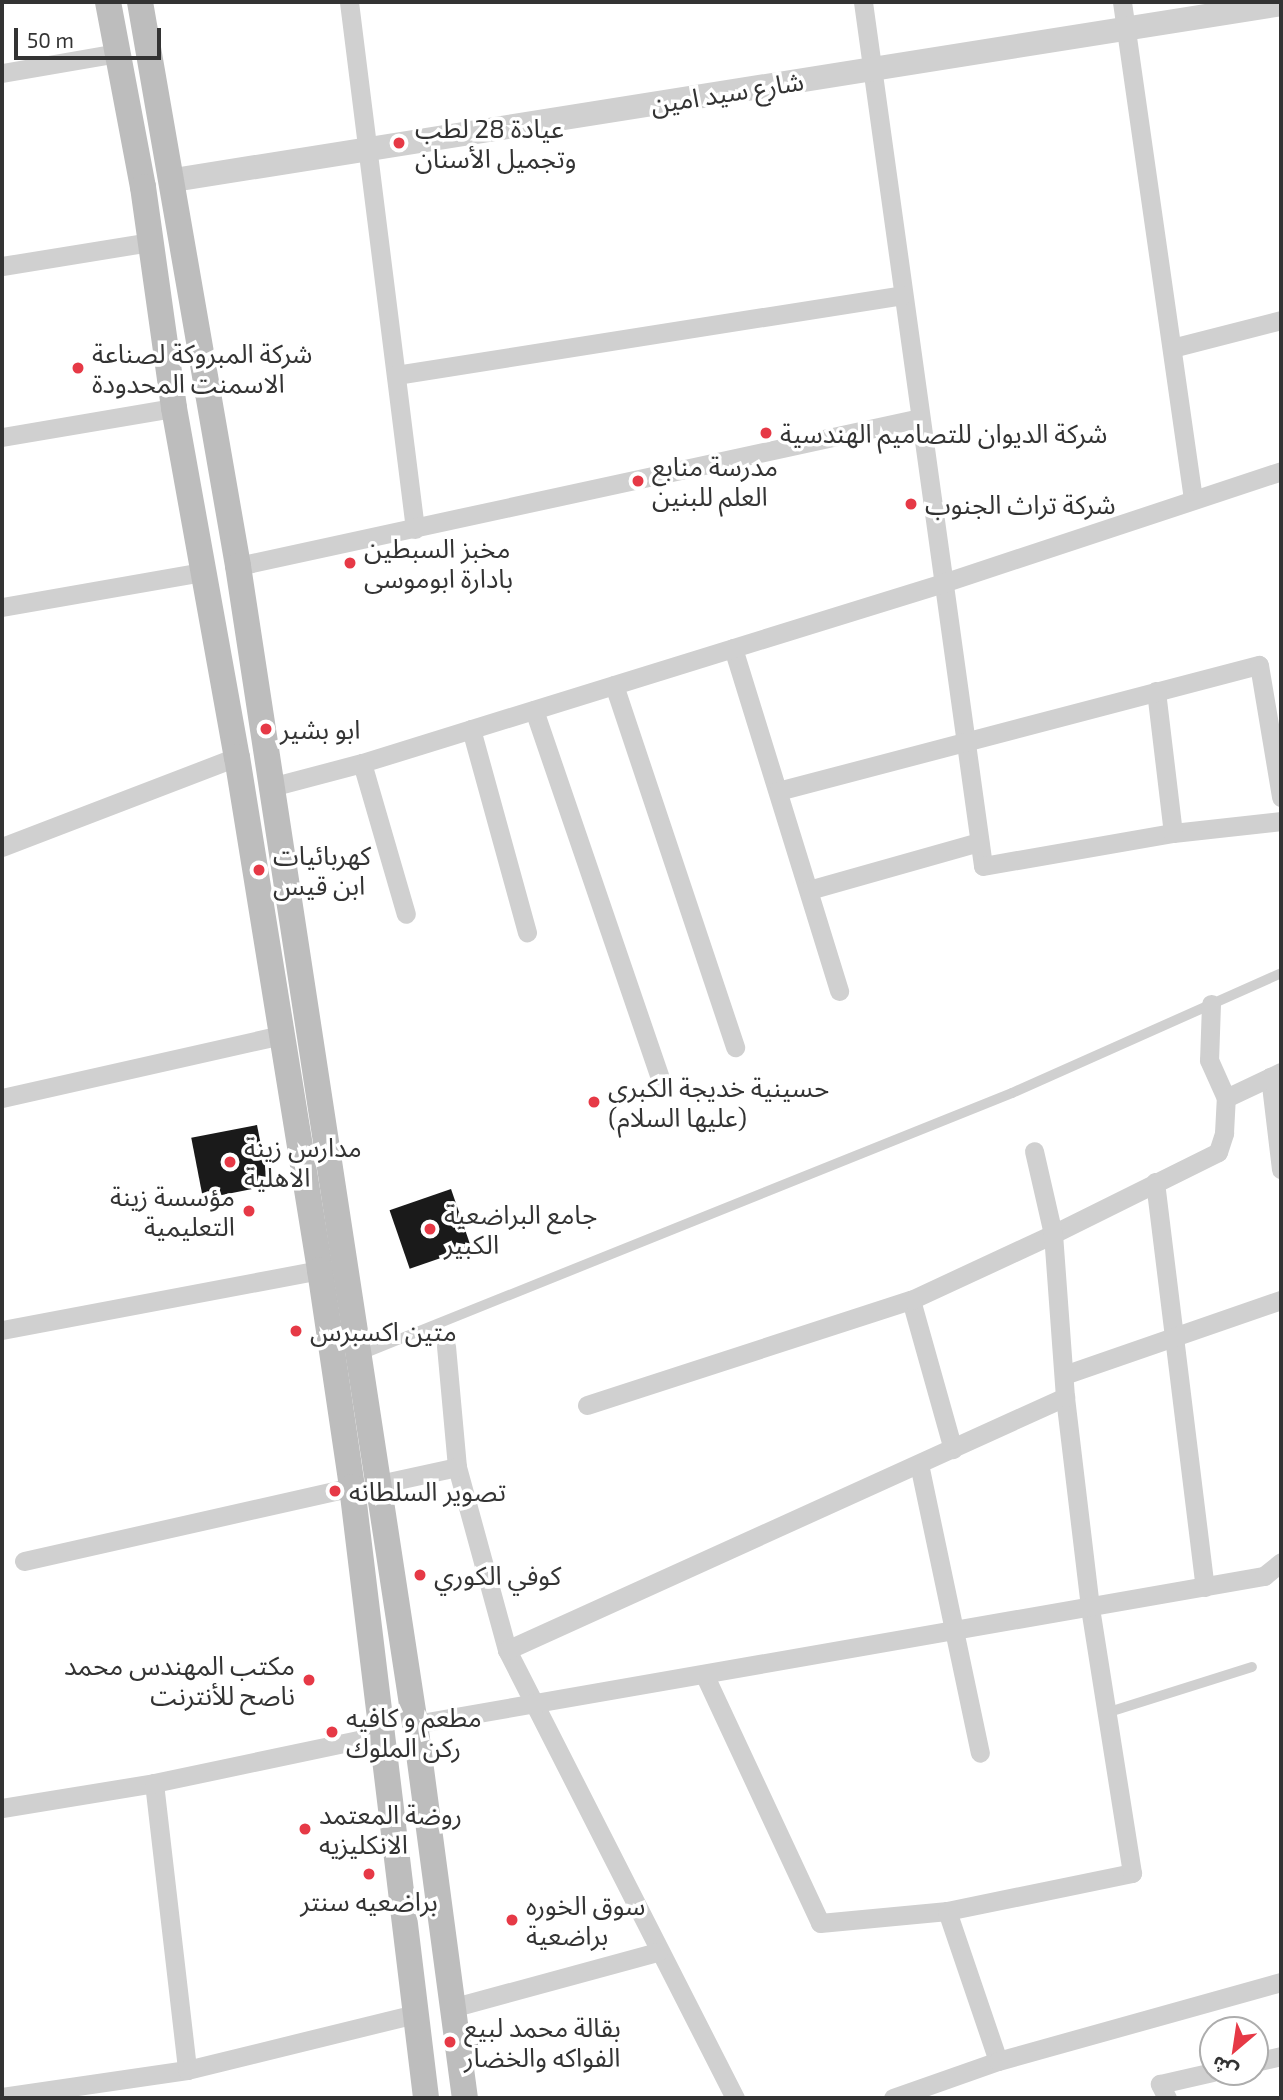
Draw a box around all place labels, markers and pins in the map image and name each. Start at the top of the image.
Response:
place label: عيادة 28 لطب وتجميل الأسنان [415,112,576,174]
marker: عيادة 28 لطب وتجميل الأسنان [389,133,409,153]
place label: شركة المبروكة لصناعة الاسمنت المحدودة [92,337,312,398]
marker: شركة المبروكة لصناعة الاسمنت المحدودة [70,360,86,376]
place label: شركة الديوان للتصاميم الهندسية [780,417,1107,449]
marker: شركة الديوان للتصاميم الهندسية [758,425,774,441]
place label: مدرسة منابع العلم للبنين [652,450,778,512]
marker: مدرسة منابع العلم للبنين [630,473,646,489]
place label: شركة تراث الجنوب [925,488,1116,520]
marker: شركة تراث الجنوب [903,496,919,512]
place label: مخبز السبطين بادارة ابوموسى [364,532,513,594]
marker: مخبز السبطين بادارة ابوموسى [342,555,358,571]
place label: ابو بشير [280,713,360,745]
marker: ابو بشير [258,721,274,737]
place label: كهربائيات ابن قيس [273,839,371,900]
marker: كهربائيات ابن قيس [251,862,267,878]
place label: حسينية خديجة الكبرى (عليها السلام) [608,1071,829,1132]
marker: حسينية خديجة الكبرى (عليها السلام) [586,1094,602,1110]
place label: مدارس زينة الاهلية [244,1131,362,1192]
marker: مدارس زينة الاهلية [222,1154,238,1170]
place label: مؤسسة زينة التعليمية [110,1180,235,1242]
place label: جامع البراضعية الكبير [444,1198,597,1260]
marker: مؤسسة زينة التعليمية [241,1203,257,1219]
marker: جامع البراضعية الكبير [422,1221,438,1237]
place label: متين اكسبرس [310,1315,457,1347]
marker: متين اكسبرس [288,1323,304,1339]
place label: تصوير السلطانه [349,1475,506,1507]
marker: تصوير السلطانه [327,1483,343,1499]
place label: كوفي الكوري [434,1559,561,1591]
marker: كوفي الكوري [412,1567,428,1583]
place label: مكتب المهندس محمد ناصح للأنترنت [64,1649,295,1710]
marker: مكتب المهندس محمد ناصح للأنترنت [301,1672,317,1688]
place label: مطعم و كافيه ركن الملوك [346,1701,482,1762]
marker: مطعم و كافيه ركن الملوك [324,1724,340,1740]
place label: روضة المعتمد الانكليزيه [319,1798,462,1860]
marker: روضة المعتمد الانكليزيه [297,1821,313,1837]
marker: براضعيه سنتر [361,1866,377,1882]
place label: براضعيه سنتر [300,1885,438,1917]
place label: سوق الخوره براضعية [526,1889,645,1951]
marker: سوق الخوره براضعية [504,1912,520,1928]
place label: بقالة محمد لبيع الفواكه والخضار [464,2011,621,2072]
marker: بقالة محمد لبيع الفواكه والخضار [442,2034,458,2050]

